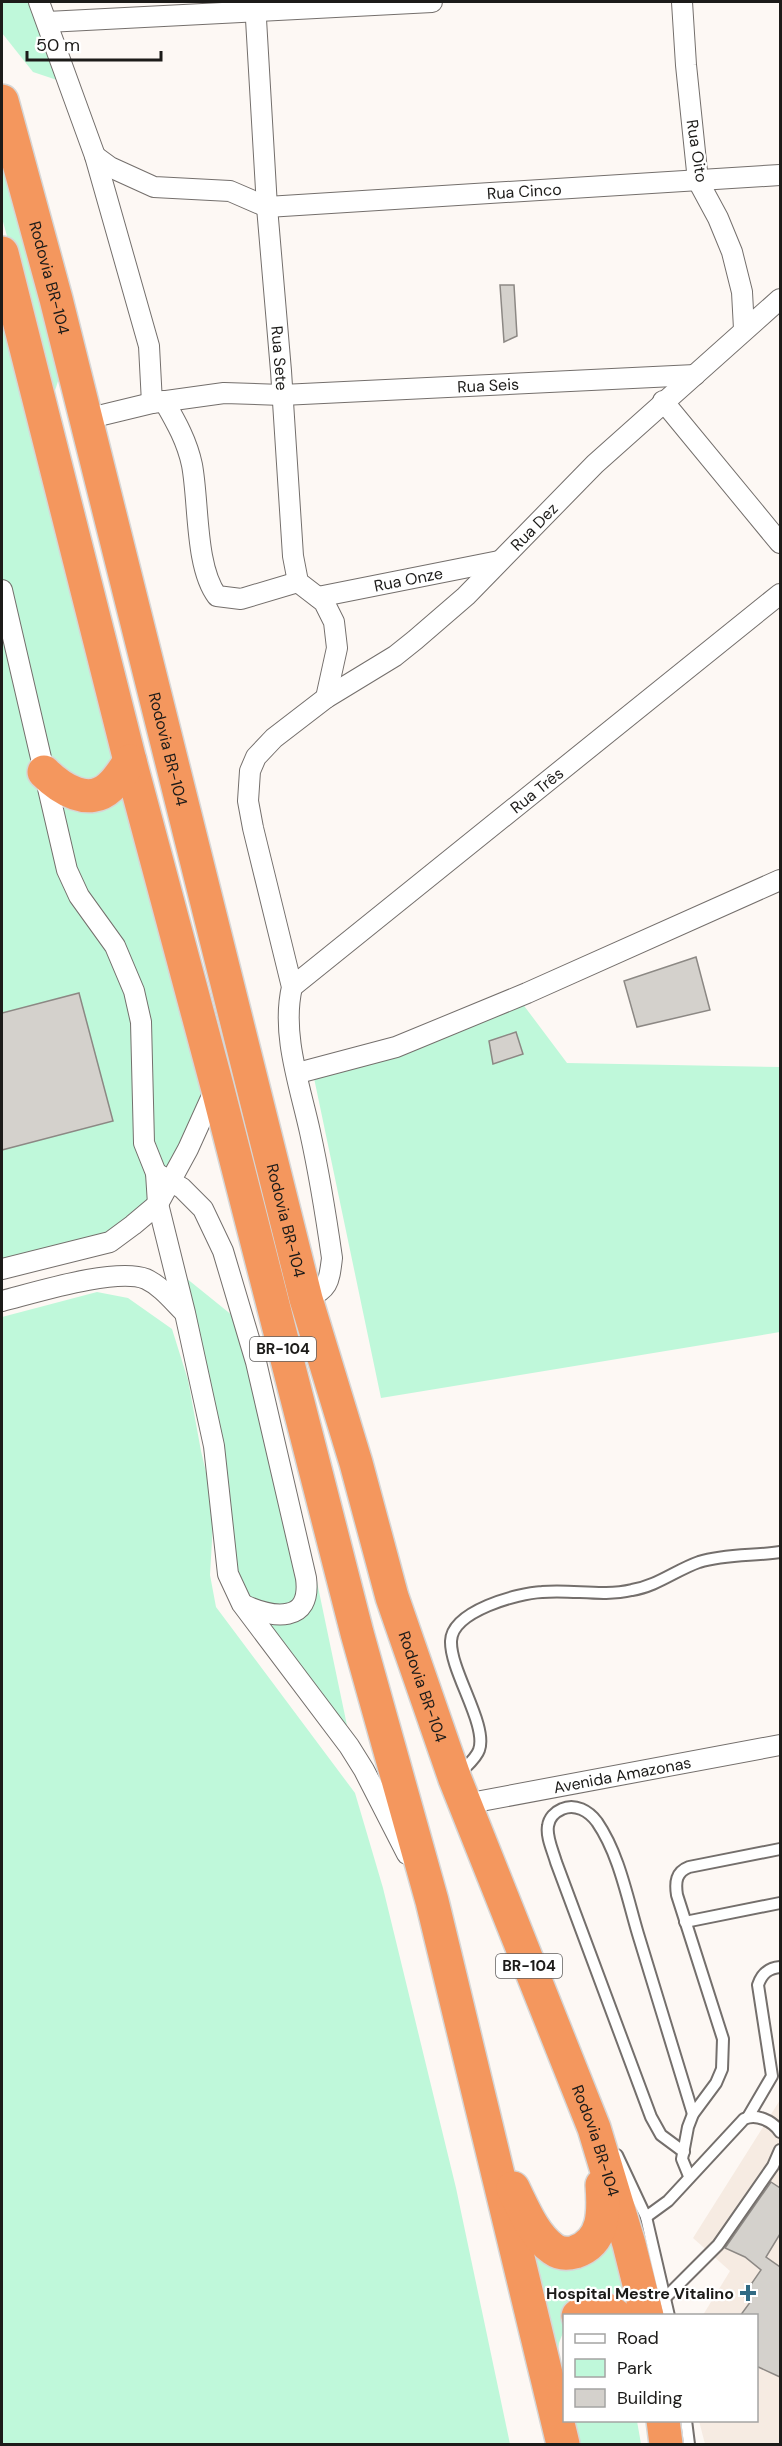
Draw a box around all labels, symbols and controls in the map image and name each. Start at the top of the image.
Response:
scale bar [27,24,160,62]
text: 50 m [36,33,80,57]
street label: Rua Oito [682,118,712,184]
street label: Rua Cinco [486,178,562,204]
street label: Rodovia BR-104 [25,219,75,337]
street label: Rua Sete [267,325,293,391]
street label: Rua Seis [457,373,520,397]
street label: Rua Dez [506,498,562,555]
street label: Rua Onze [372,562,444,596]
street label: Rodovia BR-104 [144,690,193,808]
street label: Rua Três [506,762,567,818]
street label: Rodovia BR-104 [262,1161,311,1280]
road number: BR-104 [250,1337,316,1361]
street label: Rodovia BR-104 [394,1628,452,1745]
street label: Avenida Amazonas [552,1751,693,1798]
road number: BR-104 [496,1954,562,1978]
street label: Rodovia BR-104 [567,2082,625,2199]
place label: Hospital Mestre Vitalino [546,2283,734,2304]
marker: Hospital Mestre Vitalino [739,2284,757,2302]
legend [563,2314,758,2422]
text: Road [617,2326,659,2350]
text: Park [617,2356,653,2380]
text: Building [617,2386,682,2410]

